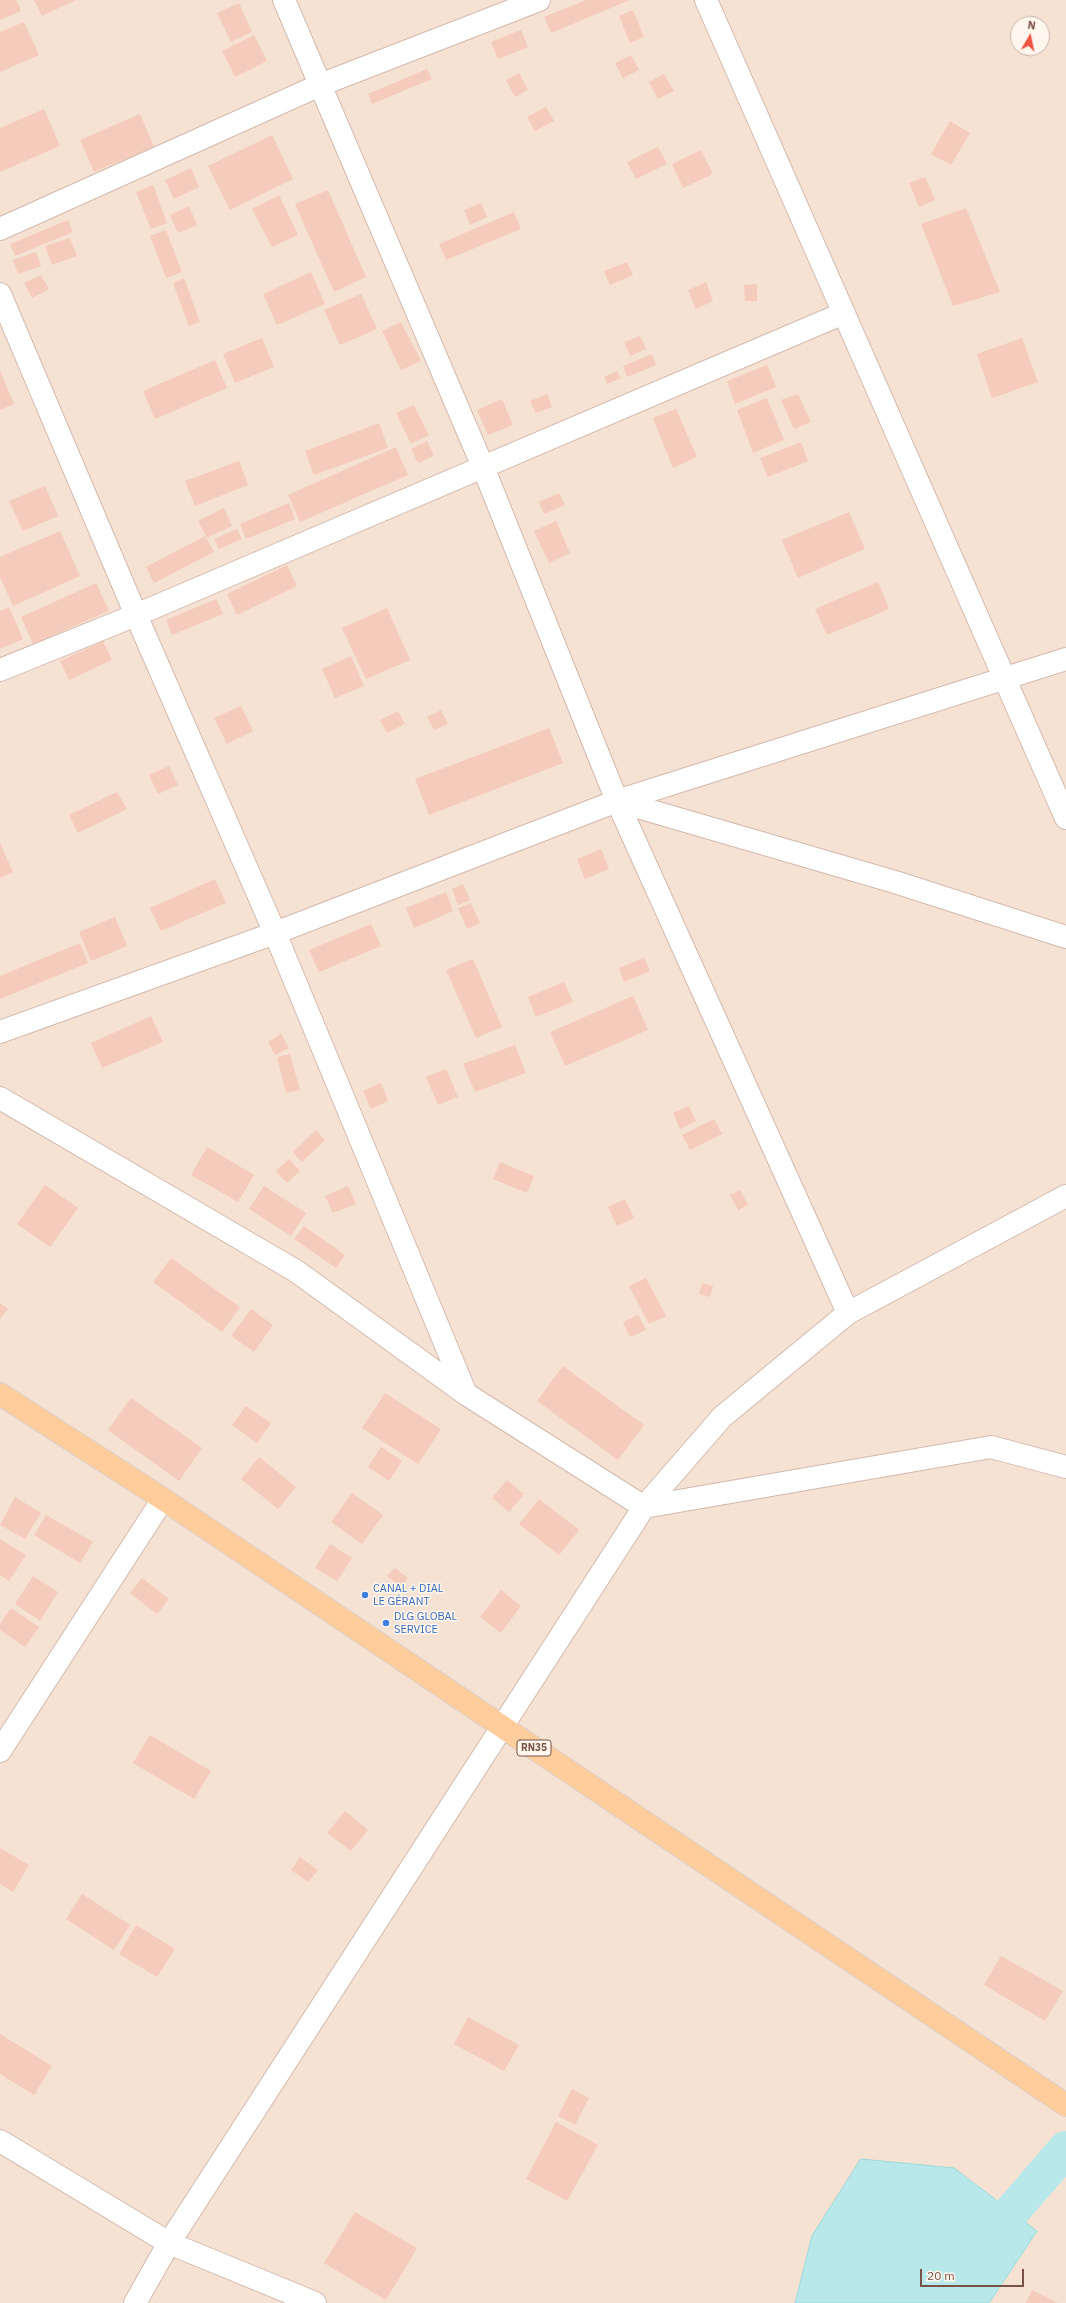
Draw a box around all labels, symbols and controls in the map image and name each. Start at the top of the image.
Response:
north arrow [1010,16,1050,56]
text: N [1027,18,1037,33]
place label: CANAL + DIAL LE GÉRANT [373,1582,443,1608]
marker: CANAL + DIAL LE GÉRANT [360,1590,370,1600]
place label: DLG GLOBAL SERVICE [394,1610,457,1636]
marker: DLG GLOBAL SERVICE [381,1618,391,1628]
road number: RN35 [517,1740,551,1756]
scale bar [922,2261,1026,2287]
text: 20 m [927,2268,955,2283]

